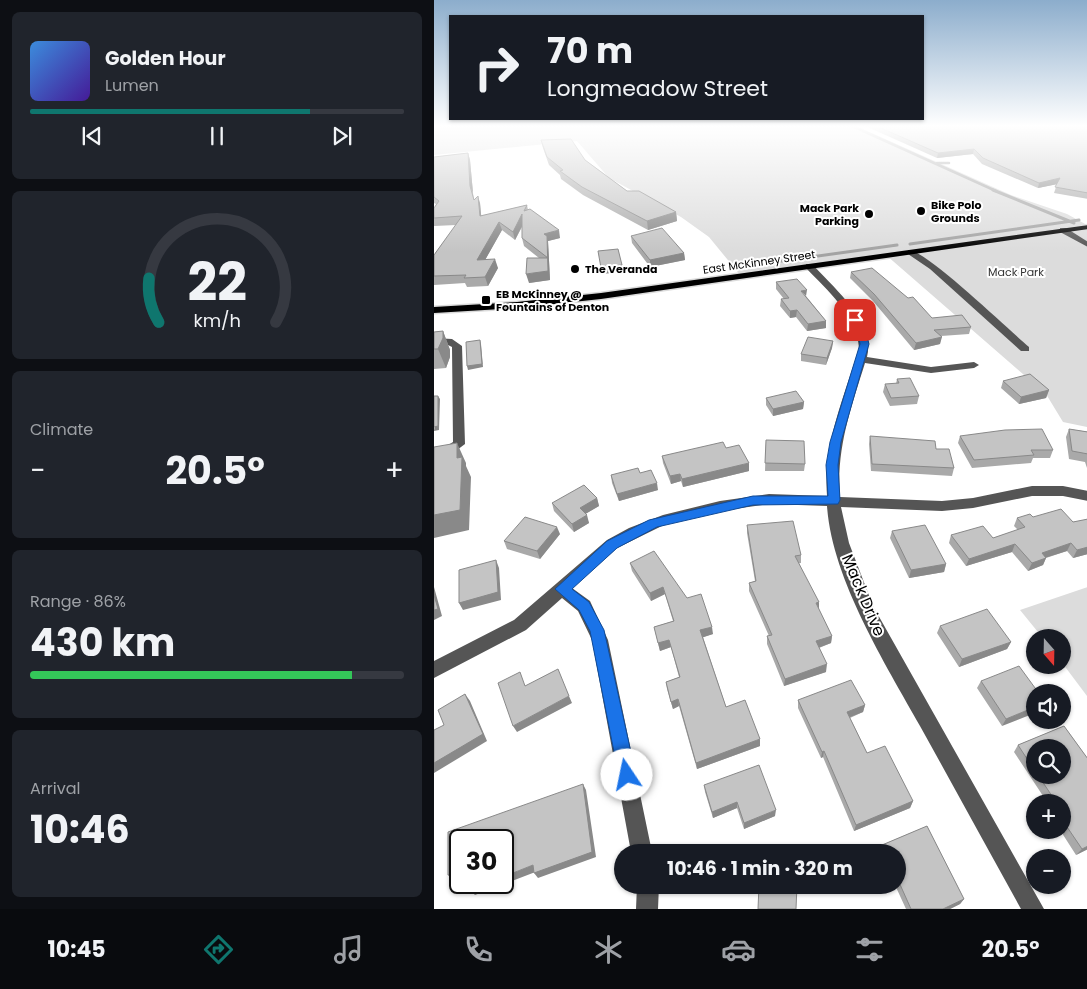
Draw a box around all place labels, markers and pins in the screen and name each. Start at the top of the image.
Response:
place label: Bike Polo Grounds [931,197,982,226]
place label: Mack Park Parking [800,200,859,229]
marker: Bike Polo Grounds [915,205,927,217]
marker: Mack Park Parking [863,208,875,220]
place label: The Veranda [585,261,657,277]
marker: The Veranda [569,263,581,275]
place label: EB McKinney @ Fountains of Denton [496,286,609,315]
marker: EB McKinney @ Fountains of Denton [480,294,492,306]
pin [834,299,876,341]

